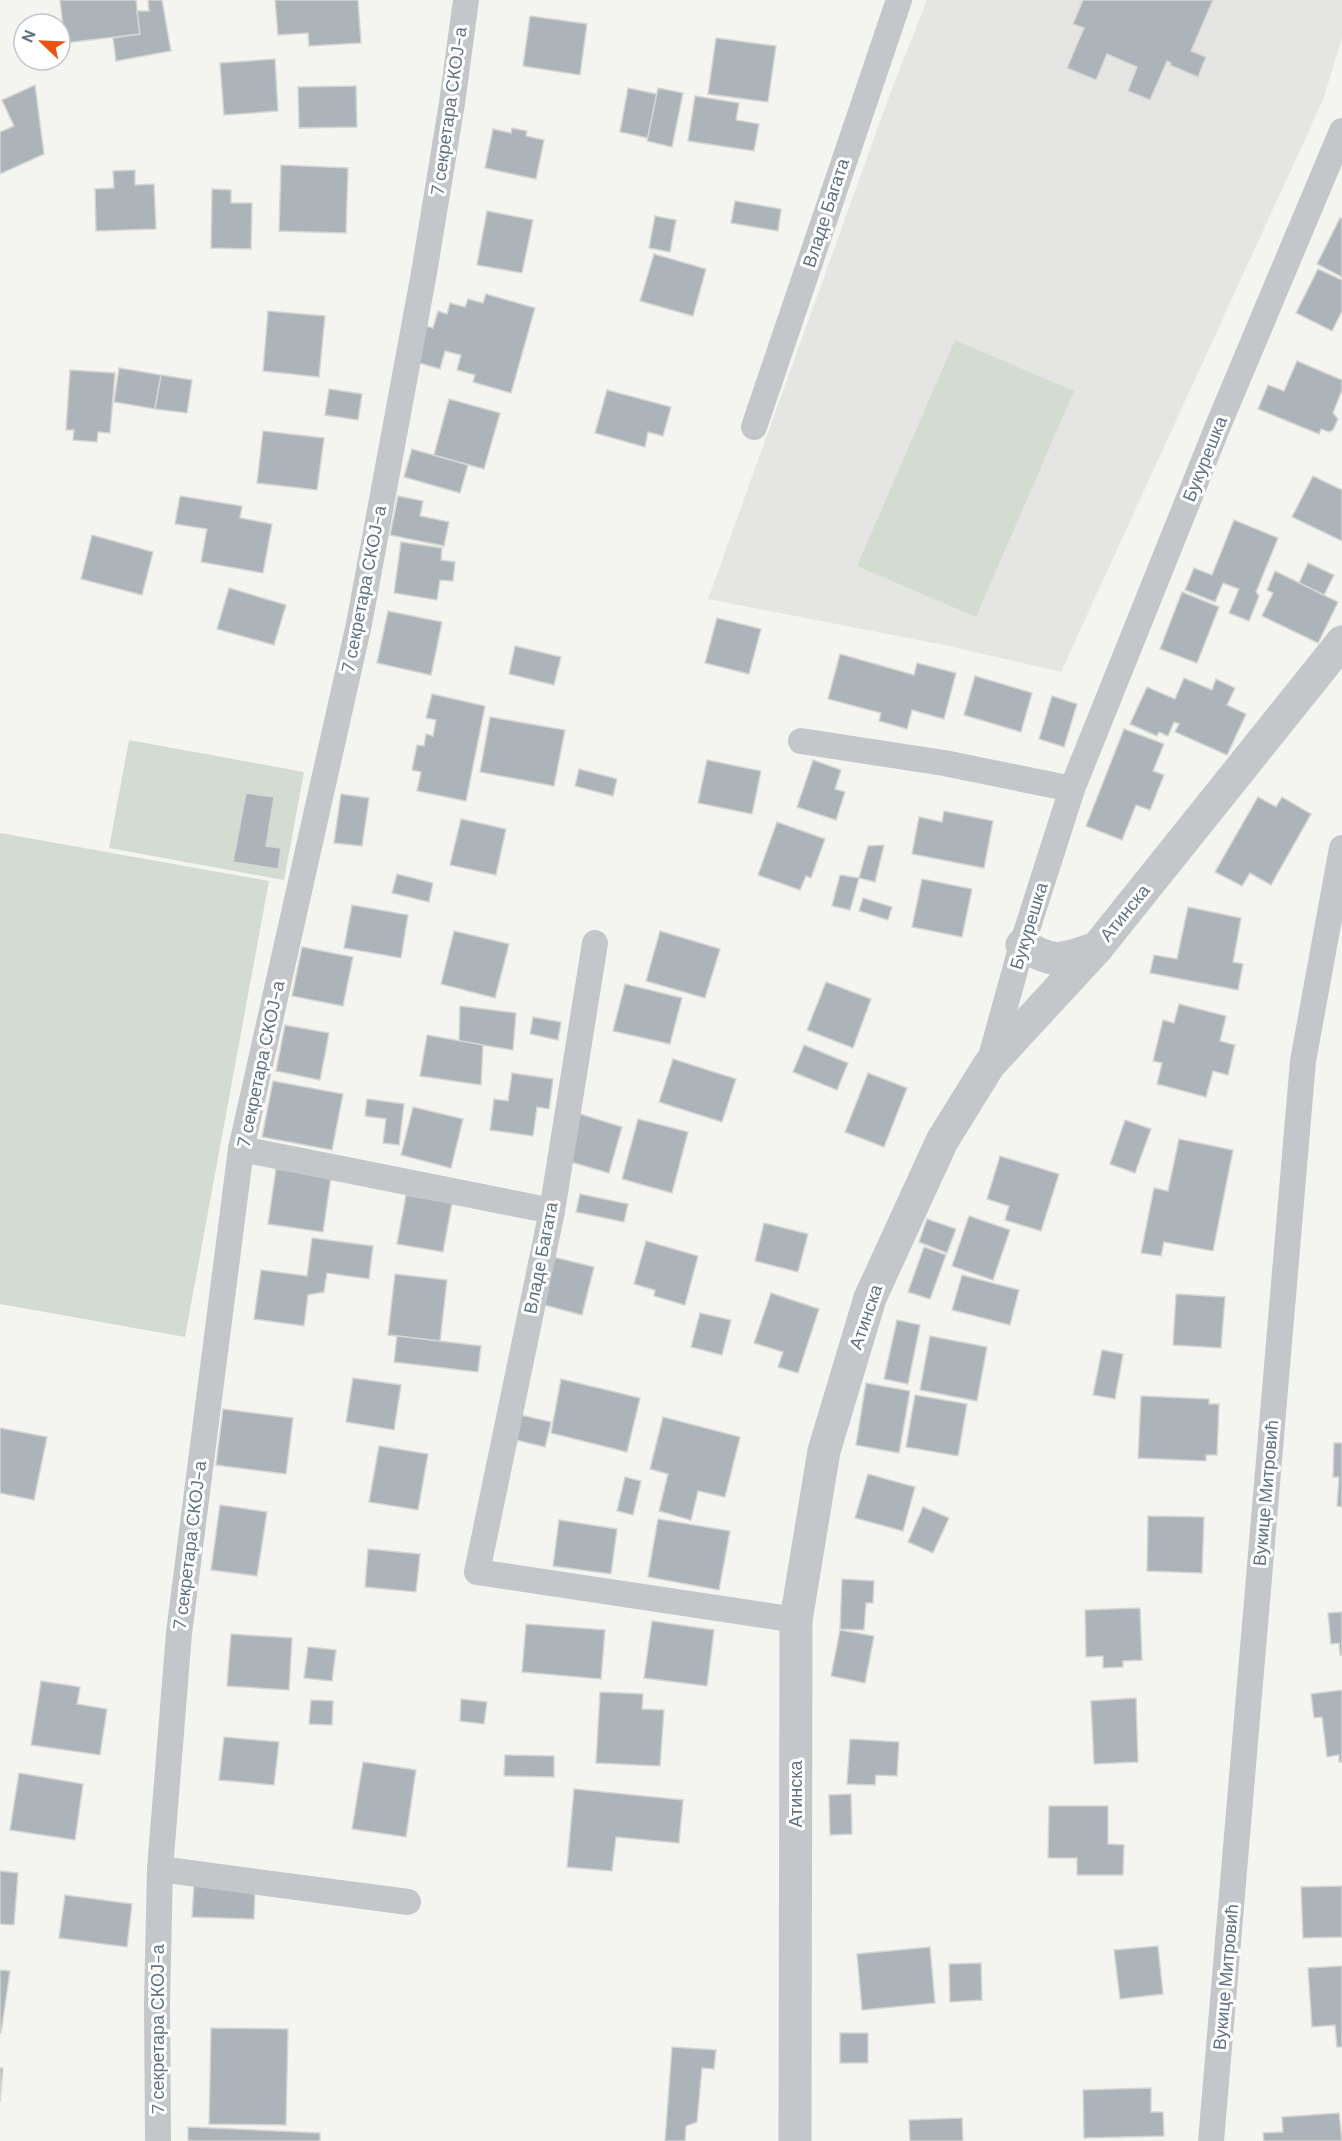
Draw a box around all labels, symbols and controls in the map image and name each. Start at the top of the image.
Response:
north arrow [12,12,72,72]
street label: 7 секретара СКОЈ-а [425,24,473,197]
text: N [17,27,41,46]
street label: Владе Багата [797,154,855,271]
street label: Букурешка [1177,412,1233,505]
street label: 7 секретара СКОЈ-а [336,502,392,675]
street label: Букурешка [1004,879,1054,973]
street label: Атинска [1095,879,1156,947]
street label: 7 секретара СКОЈ-а [232,978,291,1149]
street label: Владе Багата [518,1199,564,1316]
street label: Атинска [844,1280,889,1353]
street label: Вукице Митровић [1248,1419,1284,1567]
street label: 7 секретара СКОЈ-а [168,1458,212,1631]
street label: Атинска [784,1759,808,1828]
street label: Вукице Митровић [1208,1903,1244,2051]
street label: 7 секретара СКОЈ-а [146,1943,170,2114]

